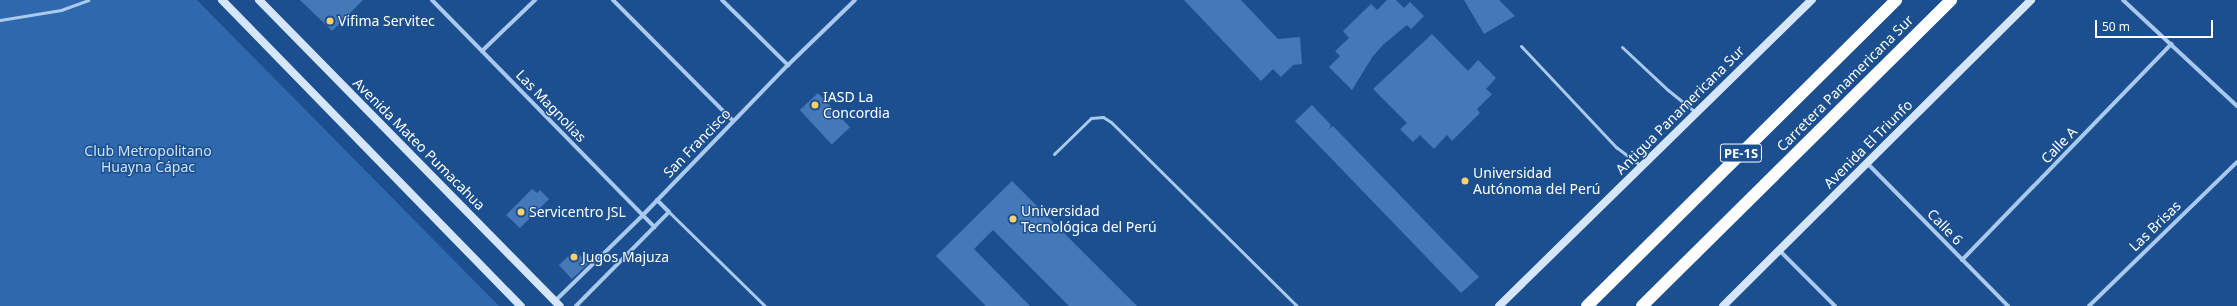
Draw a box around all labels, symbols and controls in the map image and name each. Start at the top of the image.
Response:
street label: Carretera Panamericana Sur [1773,11,1917,155]
scale bar [2097,12,2215,38]
place label: Vifima Servitec [338,13,435,29]
marker: Vifima Servitec [325,16,335,26]
text: 50 m [2102,18,2130,35]
street label: Antigua Panamericana Sur [1612,42,1748,178]
street label: Las Magnolias [512,66,590,146]
street label: Avenida Mateo Pumacahua [350,75,488,213]
place label: IASD La Concordia [823,89,890,122]
street label: Avenida El Triunfo [1820,96,1916,192]
marker: IASD La Concordia [810,100,820,110]
street label: San Francisco [660,105,734,181]
street label: Calle A [2038,123,2080,167]
road number: PE-1S [1719,142,1763,164]
park label: Club Metropolitano Huayna Cápac [84,143,212,176]
place label: Universidad Autónoma del Perú [1473,165,1600,198]
marker: Universidad Autónoma del Perú [1460,176,1470,186]
street label: Las Brisas [2126,197,2184,255]
place label: Universidad Tecnológica del Perú [1021,203,1157,236]
place label: Servicentro JSL [529,204,626,220]
street label: Calle 6 [1924,206,1966,248]
marker: Servicentro JSL [516,207,526,217]
marker: Universidad Tecnológica del Perú [1008,214,1018,224]
place label: Jugos Majuza [582,249,669,265]
marker: Jugos Majuza [569,252,579,262]

